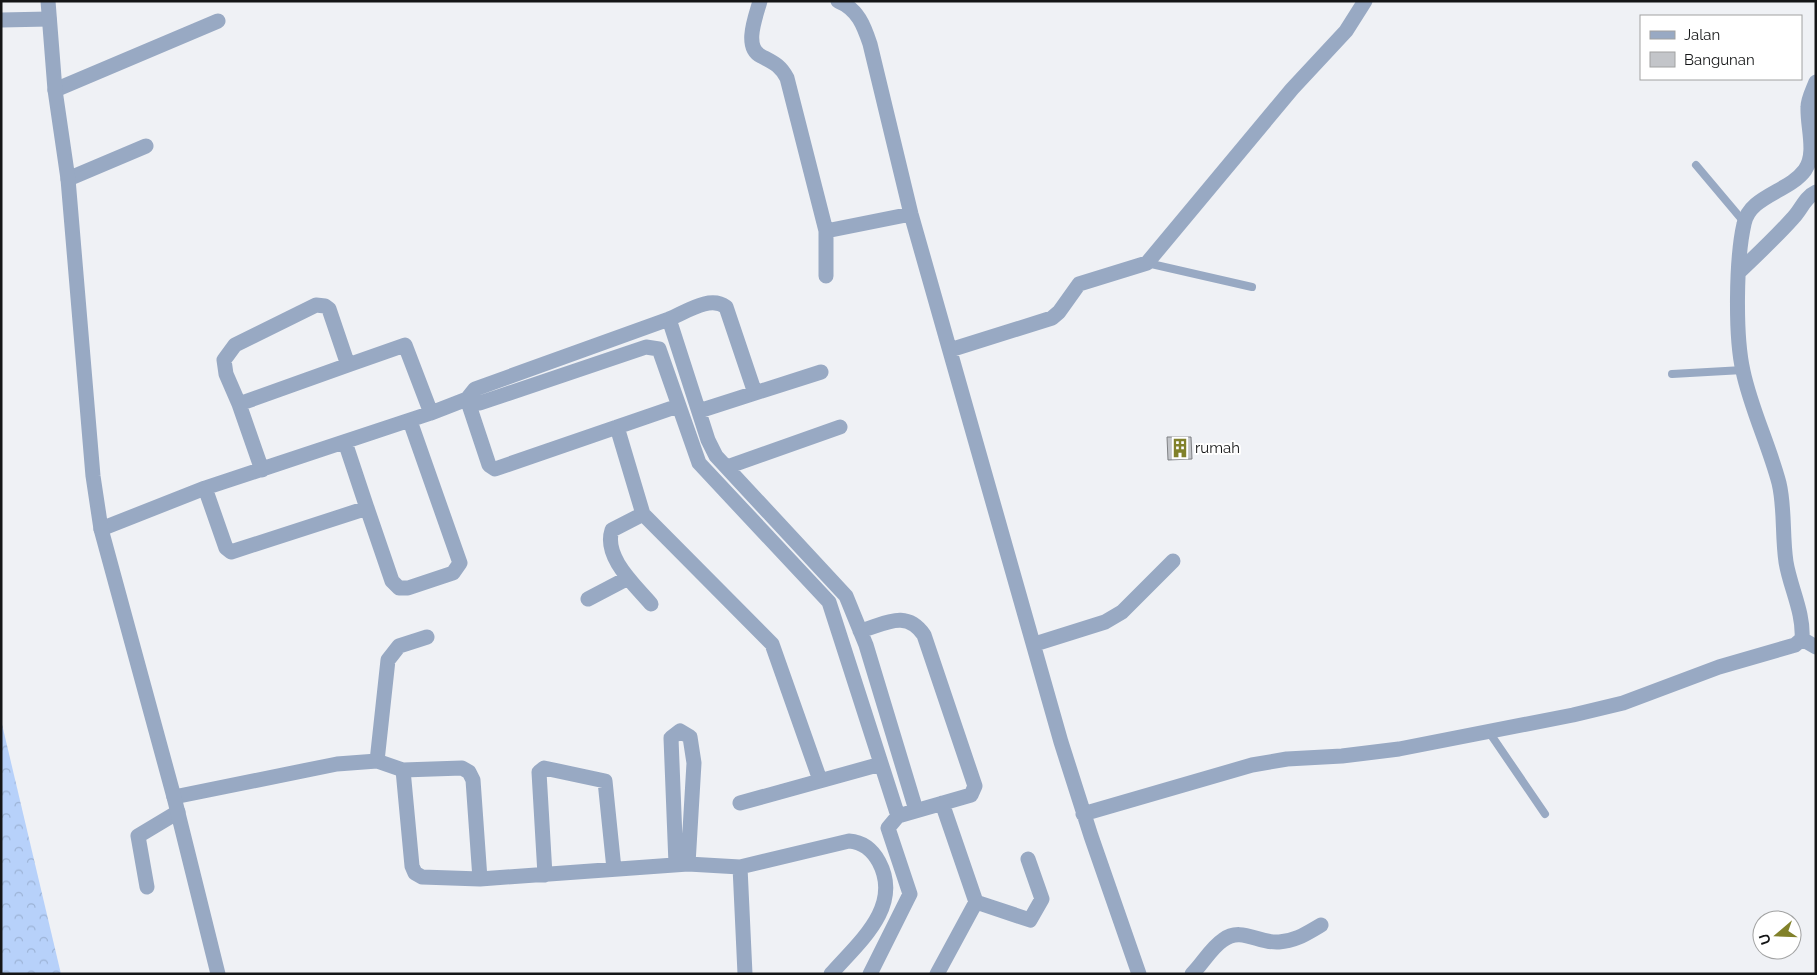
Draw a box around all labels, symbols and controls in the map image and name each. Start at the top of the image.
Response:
legend [1640,15,1802,80]
text: Jalan [1684,26,1720,44]
text: Bangunan [1684,51,1755,69]
building icon: rumah [1169,437,1191,459]
place label: rumah [1195,439,1240,457]
north arrow [1752,910,1802,960]
text: U [1755,932,1774,947]

